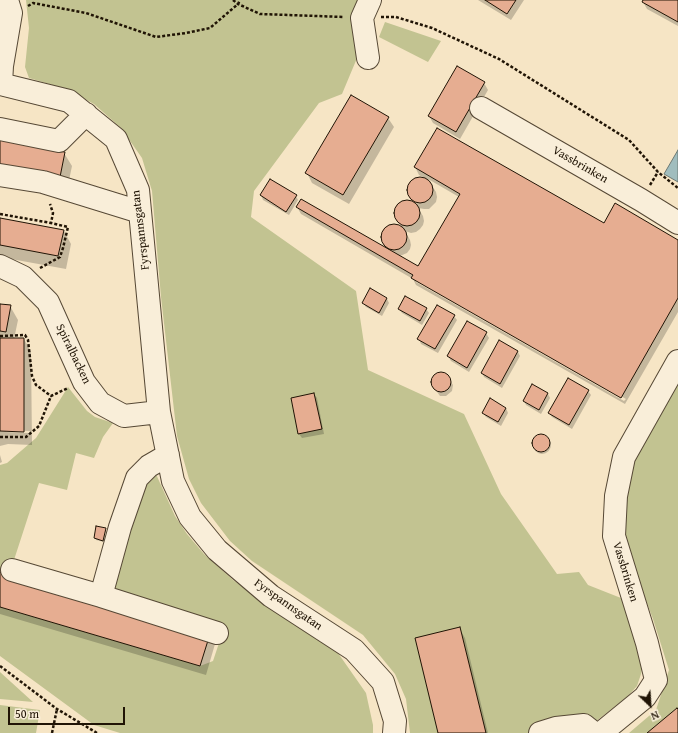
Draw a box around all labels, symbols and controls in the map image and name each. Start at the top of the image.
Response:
street label: Vassbrinken [550,143,610,187]
street label: Fyrspannsgatan [129,189,153,271]
street label: Spiralbacken [52,322,94,386]
street label: Vassbrinken [609,540,641,604]
street label: Fyrspannsgatan [251,576,325,634]
north arrow [630,685,670,725]
scale bar [10,699,127,725]
text: 50 m [15,705,39,722]
text: N [648,707,662,725]

